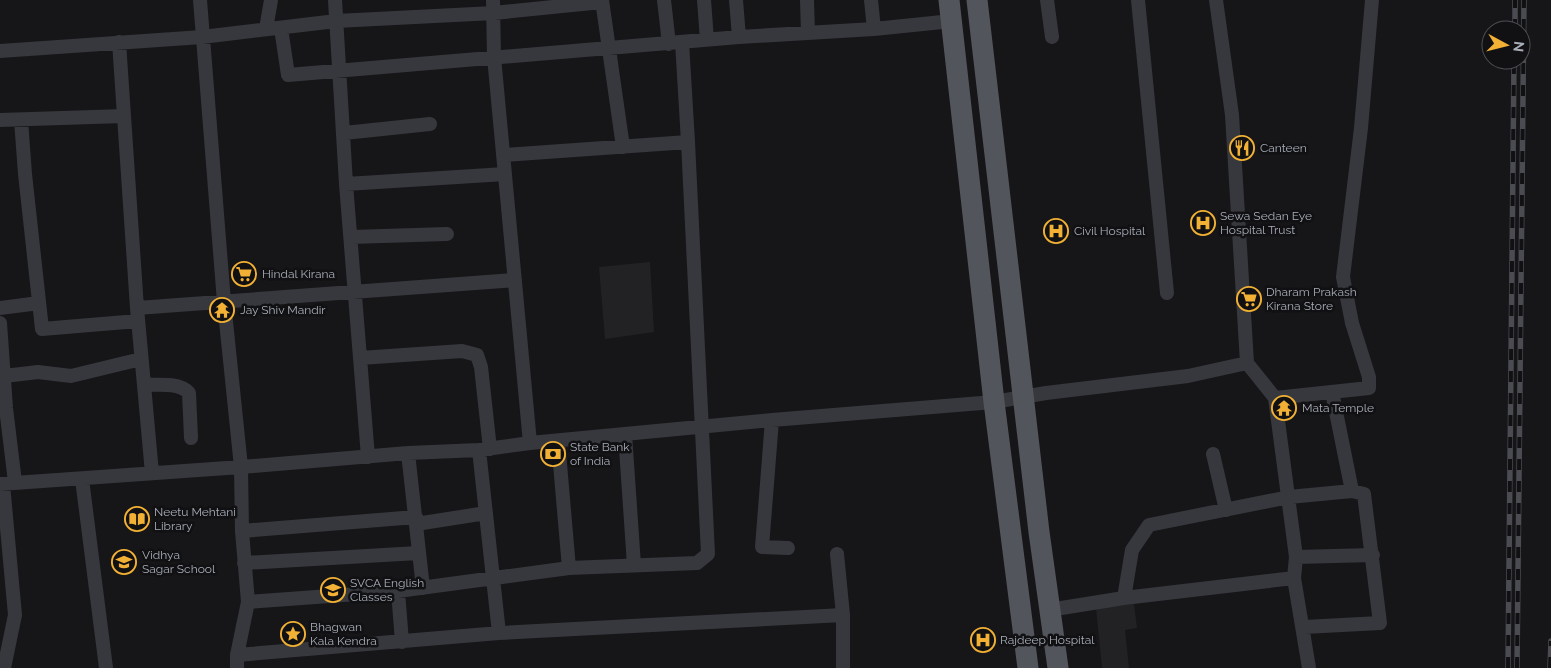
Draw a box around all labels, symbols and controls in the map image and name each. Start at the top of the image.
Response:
north arrow [1481,20,1531,70]
text: N [1510,40,1527,53]
restaurant icon: Canteen [1229,135,1255,161]
place label: Canteen [1260,141,1307,155]
place label: Sewa Sedan Eye Hospital Trust [1220,209,1312,237]
hospital icon: Sewa Sedan Eye Hospital Trust [1190,210,1216,236]
hospital icon: Civil Hospital [1043,218,1069,244]
place label: Civil Hospital [1074,224,1146,238]
supermarket icon: Hindal Kirana [231,261,257,287]
place label: Hindal Kirana [262,267,335,281]
place label: Dharam Prakash Kirana Store [1266,285,1357,313]
supermarket icon: Dharam Prakash Kirana Store [1236,286,1262,312]
temple icon: Jay Shiv Mandir [209,297,235,323]
place label: Jay Shiv Mandir [240,303,326,317]
temple icon: Mata Temple [1271,395,1297,421]
place label: Mata Temple [1302,401,1374,415]
place label: State Bank of India [570,440,630,468]
bank icon: State Bank of India [540,441,566,467]
place label: Neetu Mehtani Library [154,505,236,533]
library icon: Neetu Mehtani Library [124,506,150,532]
place label: Vidhya Sagar School [142,548,216,576]
school or university icon: Vidhya Sagar School [111,549,137,575]
place label: SVCA English Classes [350,576,424,604]
school or university icon: SVCA English Classes [320,577,346,603]
place label: Bhagwan Kala Kendra [310,620,377,648]
place icon: Bhagwan Kala Kendra [280,621,306,647]
hospital icon: Rajdeep Hospital [970,627,996,653]
place label: Rajdeep Hospital [1000,633,1095,647]

